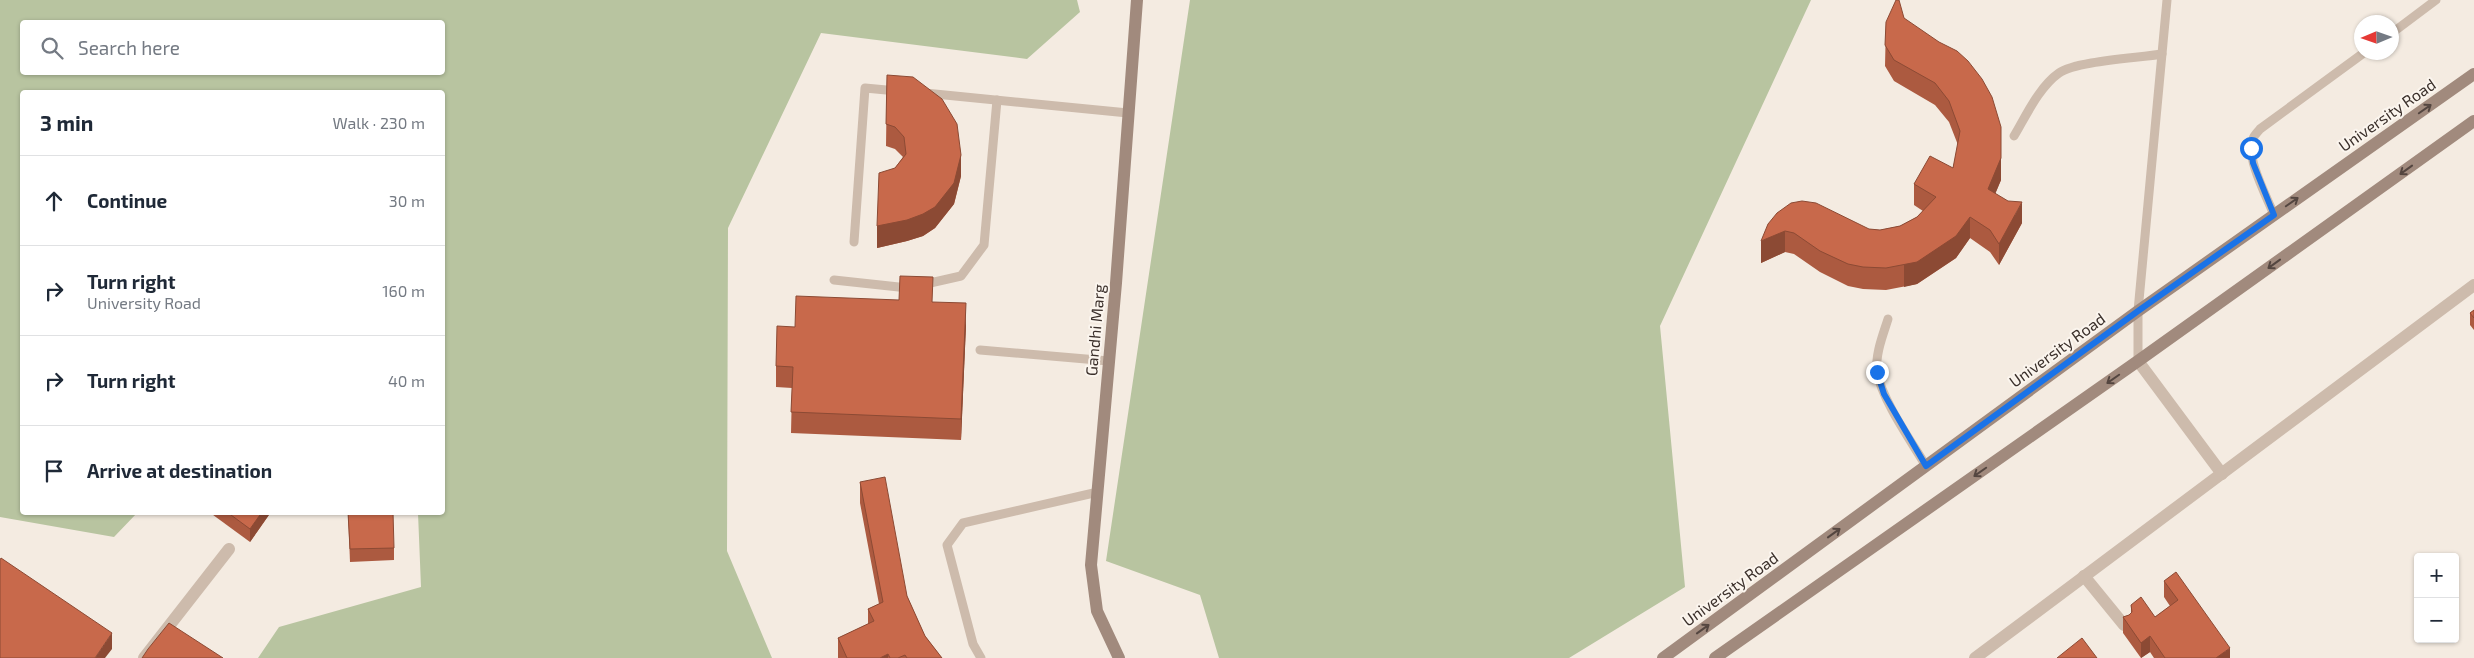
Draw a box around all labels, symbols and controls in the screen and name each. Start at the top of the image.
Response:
north arrow [2354,15,2399,60]
search box [20,20,445,75]
icon: search [38,34,66,62]
text: Search here [78,36,180,59]
street label: University Road [2335,74,2439,155]
one-way arrow [2417,104,2431,114]
text: 3 min [40,110,93,135]
text: Walk · 230 m [332,113,425,132]
route start [2240,137,2263,160]
one-way arrow [2400,164,2413,175]
icon: ahead [40,187,68,215]
text: Continue [87,189,167,212]
text: 30 m [389,191,425,210]
one-way arrow [2285,197,2298,208]
one-way arrow [2267,259,2281,269]
text: Turn right [87,270,175,293]
icon: right [40,277,68,305]
text: 160 m [382,281,425,300]
street label: Gandhi Marg [1081,283,1108,377]
text: University Road [87,293,201,312]
street label: University Road [2005,308,2108,391]
route end [1866,361,1889,384]
icon: right [40,367,68,395]
text: Turn right [87,369,175,392]
text: 40 m [388,371,425,390]
one-way arrow [2106,374,2120,384]
icon: arrive [40,457,68,485]
text: Arrive at destination [87,459,272,482]
one-way arrow [1973,467,1987,477]
one-way arrow [1827,528,1841,538]
street label: University Road [1678,547,1781,630]
map controls [2414,553,2459,643]
button: + [2414,553,2459,598]
button: − [2414,598,2459,643]
one-way arrow [1696,624,1710,634]

